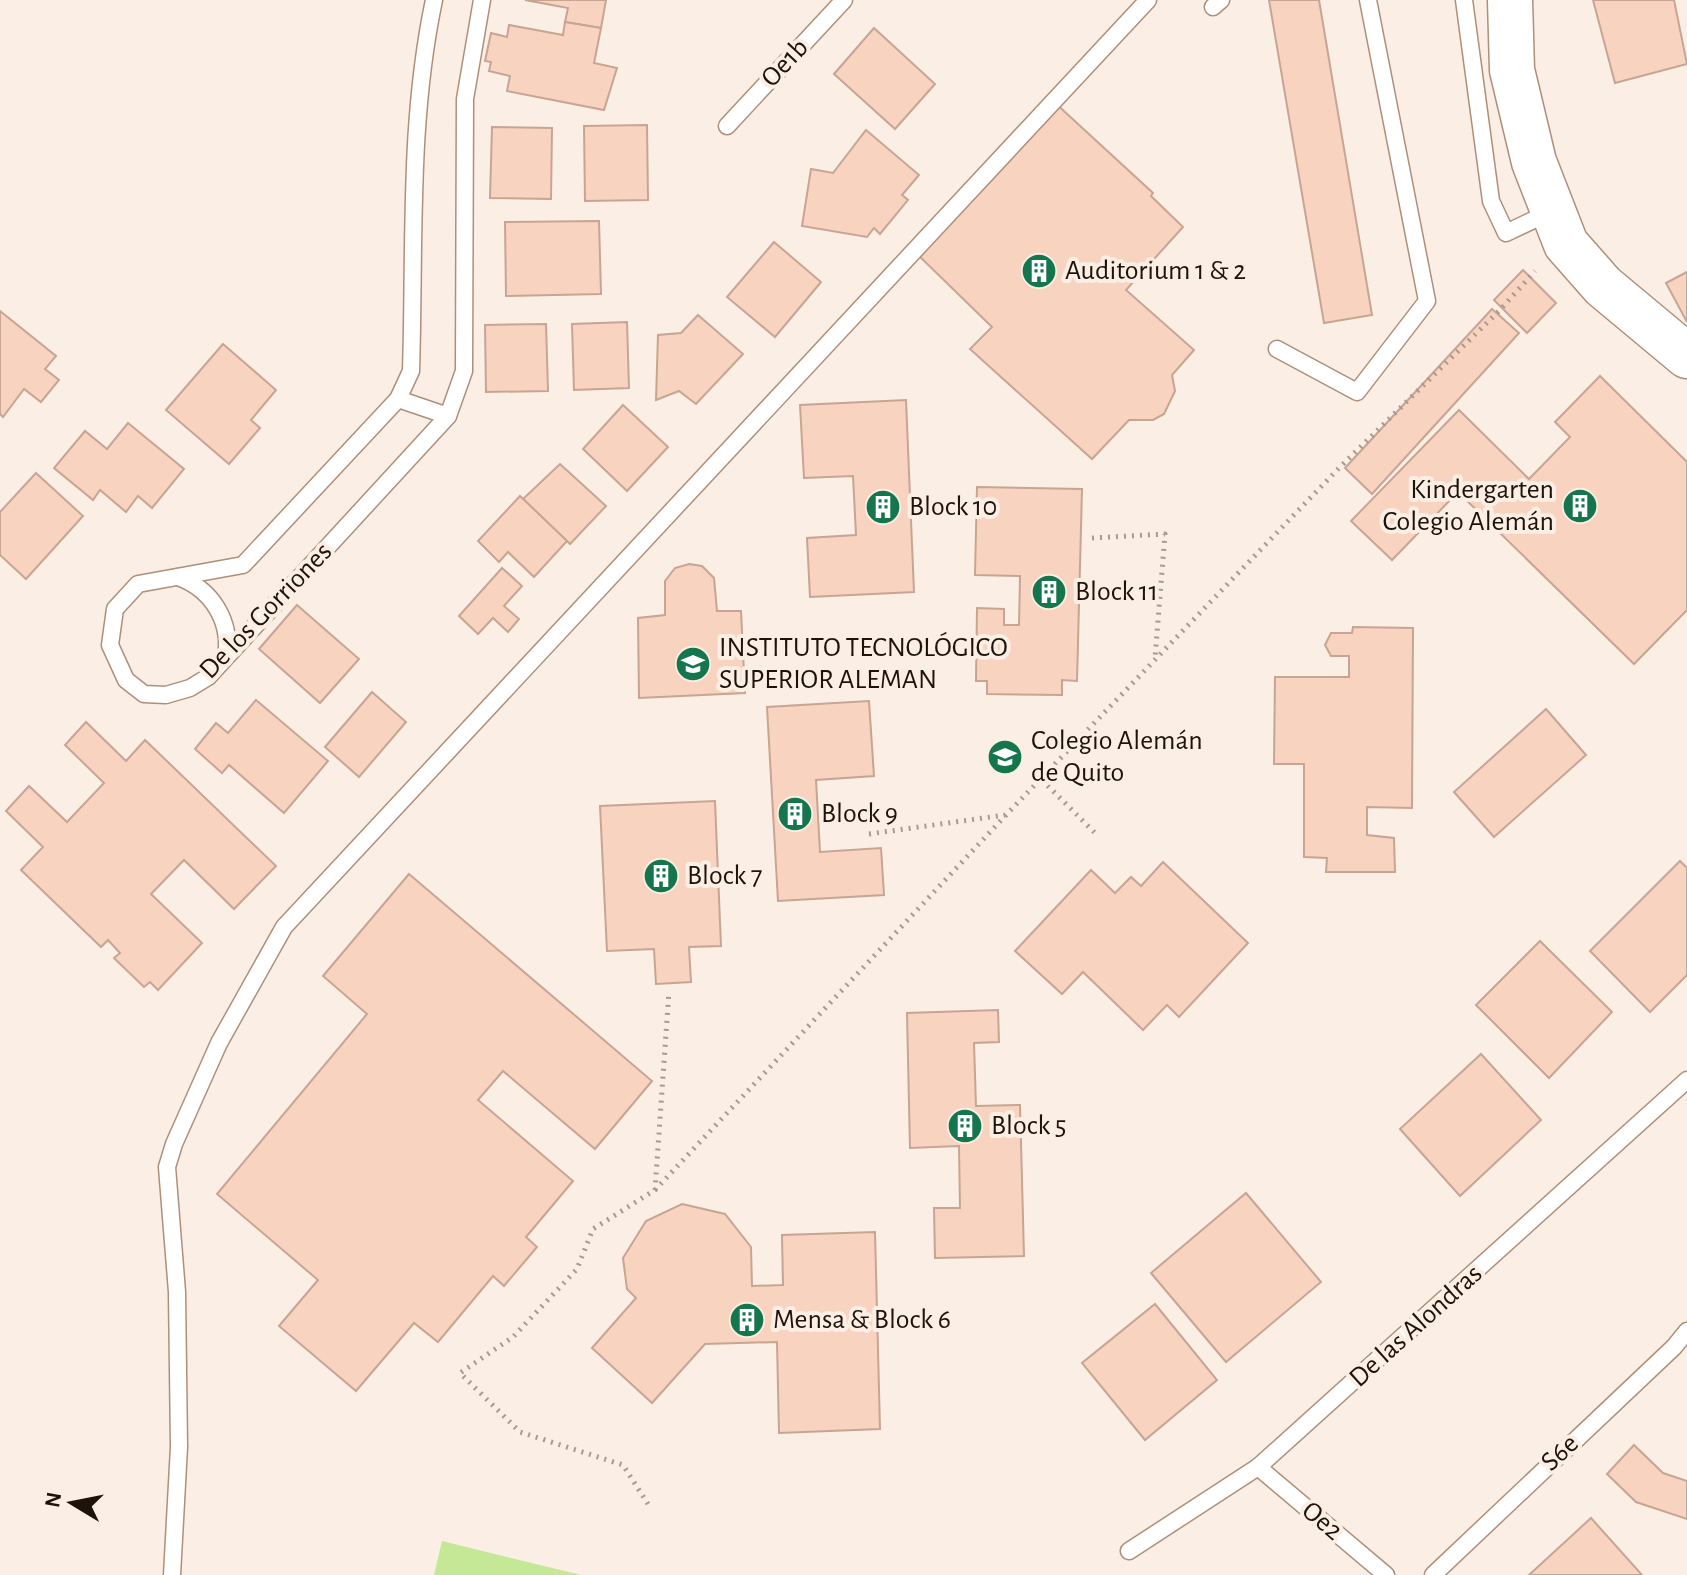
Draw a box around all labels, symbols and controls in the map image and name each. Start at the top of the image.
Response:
street label: Oe1b [756,33,814,93]
building icon: Auditorium 1 & 2 [1020,252,1058,290]
place label: Auditorium 1 & 2 [1065,257,1246,285]
place label: Kindergarten Colegio Alemán [1382,476,1554,536]
building icon: Kindergarten Colegio Alemán [1561,487,1599,525]
building icon: Block 10 [864,488,902,526]
place label: Block 10 [909,493,997,521]
street label: De los Gorriones [194,538,338,684]
building icon: Block 11 [1030,573,1068,611]
place label: Block 11 [1075,578,1158,606]
place label: INSTITUTO TECNOLÓGICO SUPERIOR ALEMAN [719,631,1008,694]
school or university icon: INSTITUTO TECNOLÓGICO SUPERIOR ALEMAN [674,645,712,683]
place label: Colegio Alemán de Quito [1031,727,1203,787]
school or university icon: Colegio Alemán de Quito [986,738,1024,776]
building icon: Block 9 [776,795,814,833]
place label: Block 9 [821,800,898,828]
building icon: Block 7 [642,857,680,895]
place label: Block 7 [687,862,763,890]
building icon: Block 5 [946,1107,984,1145]
place label: Block 5 [991,1112,1067,1140]
street label: De las Alondras [1344,1259,1488,1393]
building icon: Mensa & Block 6 [728,1301,766,1339]
place label: Mensa & Block 6 [773,1306,951,1334]
street label: S6e [1536,1429,1584,1477]
north arrow [32,1463,112,1543]
text: N [41,1490,65,1509]
street label: Oe2 [1296,1496,1348,1546]

